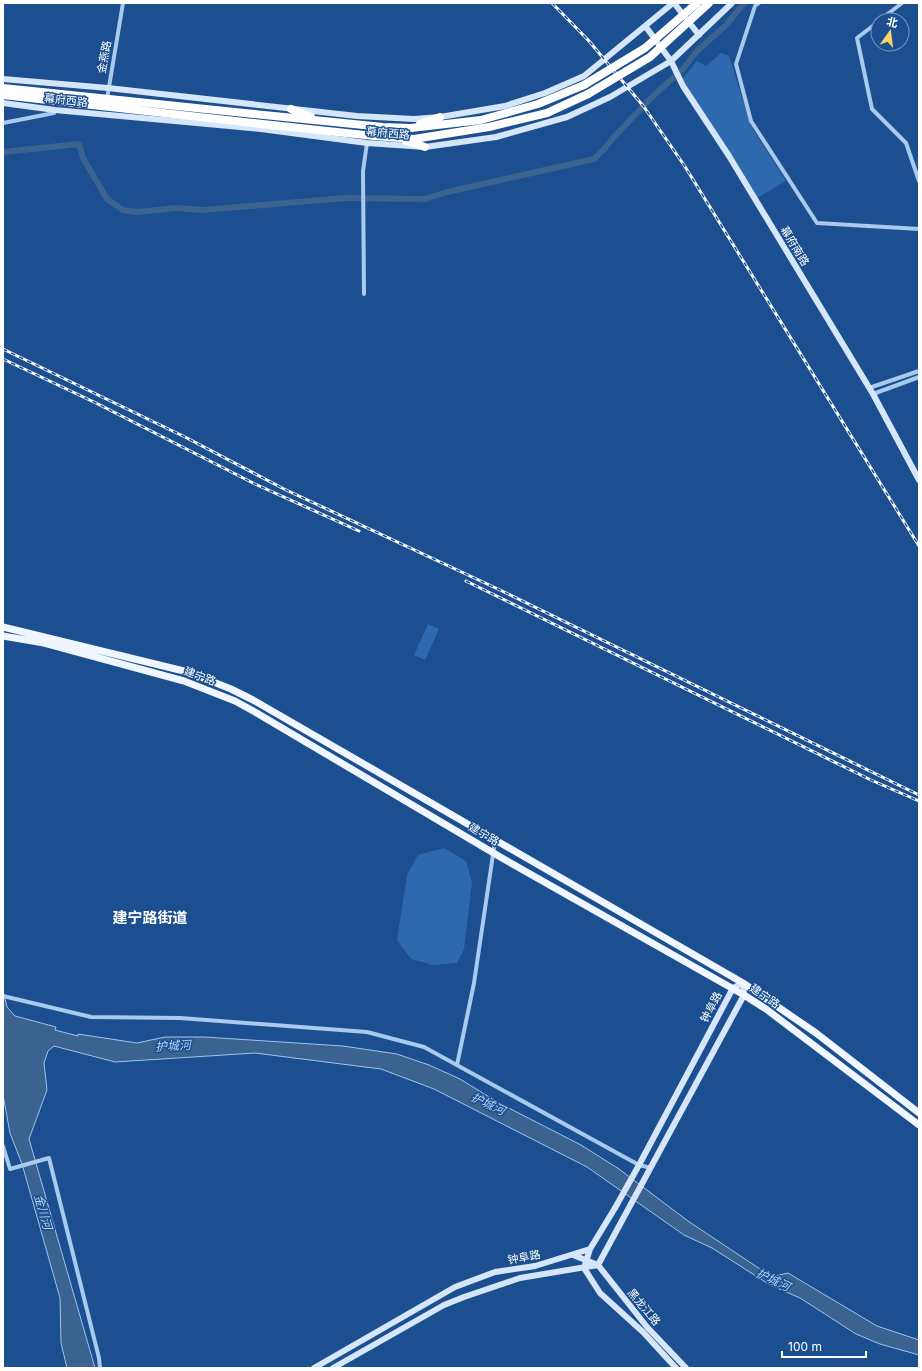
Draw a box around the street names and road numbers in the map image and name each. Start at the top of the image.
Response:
street label: 金燕路 [94,40,114,74]
street label: 幕府西路 [43,91,89,109]
street label: 幕府西路 [365,124,411,142]
street label: 幕府南路 [778,224,812,268]
street label: 建宁路 [182,664,218,688]
street label: 建宁路 [466,820,502,848]
street label: 建宁路 [747,981,783,1011]
street label: 钟阜路 [697,989,725,1025]
street label: 钟阜路 [506,1247,542,1267]
street label: 黑龙江路 [624,1286,664,1328]

